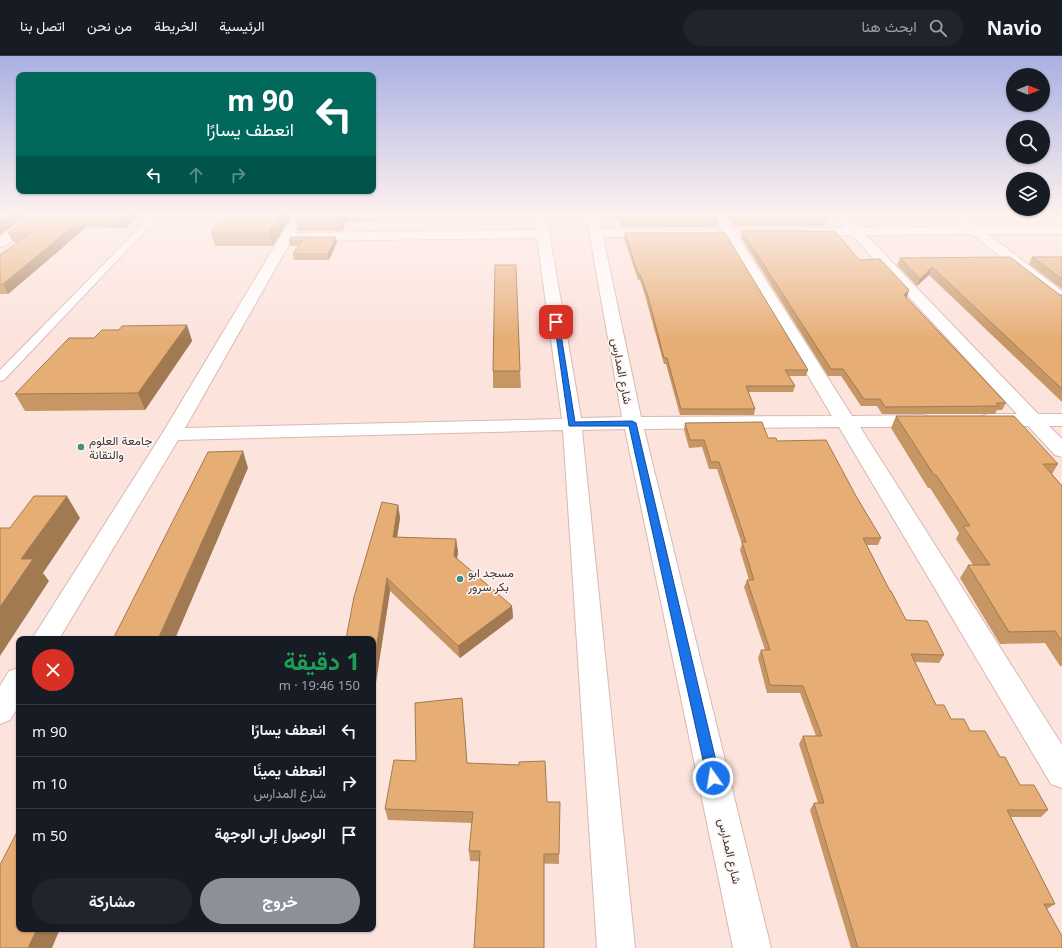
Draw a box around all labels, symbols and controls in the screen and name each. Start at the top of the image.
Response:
search box [683,10,963,46]
text: Navio [987,15,1042,41]
text: اتصل بنا [20,16,65,35]
text: من نحن [87,16,132,35]
text: الخريطة [154,16,197,35]
text: الرئيسية [219,16,265,35]
text: ابحث هنا [861,16,917,36]
icon: search [927,17,949,39]
north arrow [1006,68,1050,112]
map controls [1006,68,1050,216]
text: 90 m [227,81,294,119]
icon: left [308,88,360,140]
text: انعطف يسارًا [206,117,294,141]
button: search [1006,120,1050,164]
icon: left [143,164,165,186]
icon: ahead [185,164,207,186]
icon: right [227,164,249,186]
button: layers [1006,172,1050,216]
pin [539,305,573,339]
icon: arrive [545,311,567,333]
street label: شارع المدارس [606,337,637,406]
place label: جامعة العلوم والتقانة [89,432,152,463]
marker: جامعة العلوم والتقانة [76,442,86,452]
place label: مسجد ابو بكر سرور [467,564,514,595]
marker: مسجد ابو بكر سرور [455,574,465,584]
text: 1 دقيقة [283,644,360,677]
button: close [32,649,74,691]
text: 150 m · 19:46 [279,676,360,694]
text: انعطف يسارًا [251,719,326,739]
icon: left [338,720,360,742]
text: 90 m [32,721,67,741]
position arrow [692,757,734,799]
text: انعطف يمينًا [253,760,326,780]
icon: right [338,772,360,794]
text: 10 m [32,773,67,793]
text: شارع المدارس [254,784,326,802]
street label: شارع المدارس [713,816,746,886]
text: الوصول إلى الوجهة [215,823,326,843]
icon: arrive [338,824,360,846]
text: 50 m [32,825,67,845]
button: مشاركة [32,878,192,924]
button: خروج [200,878,360,924]

